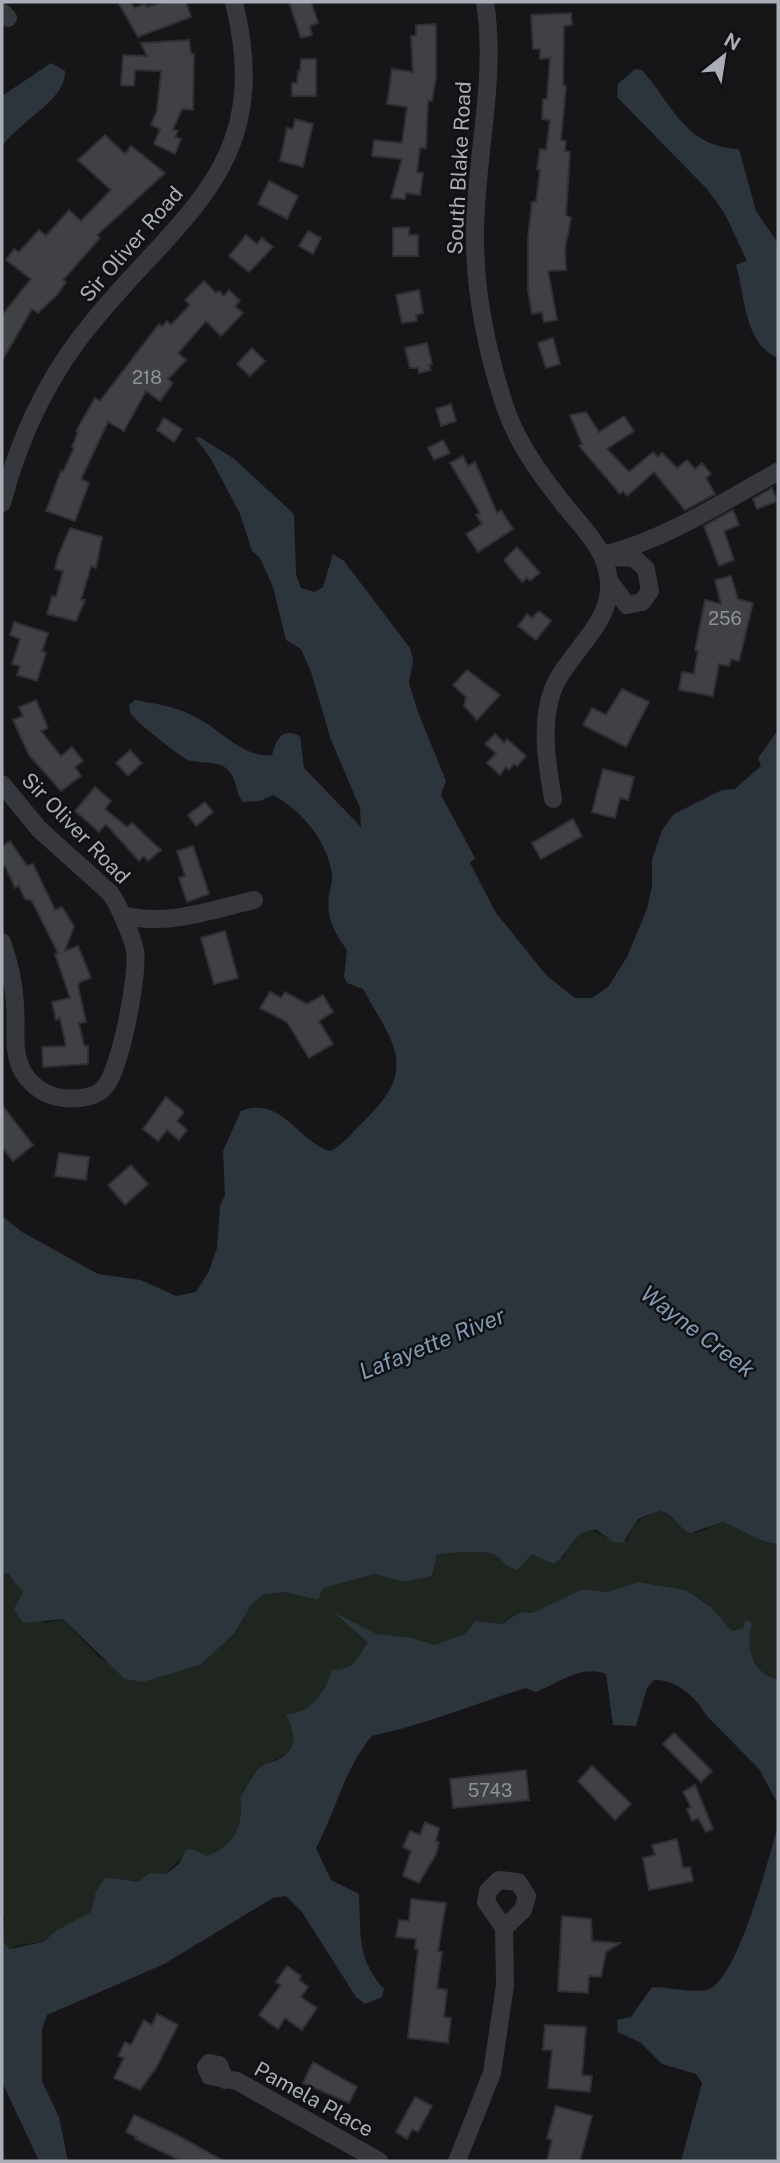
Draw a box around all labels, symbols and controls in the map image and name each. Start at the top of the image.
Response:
north arrow [689,21,759,91]
text: N [721,28,744,55]
street label: South Blake Road [442,81,476,255]
street label: Sir Oliver Road [74,181,188,307]
house number: 218 [132,367,162,388]
house number: 256 [708,608,742,629]
street label: Sir Oliver Road [17,767,135,889]
water label: Wayne Creek [636,1279,761,1383]
water label: Lafayette River [355,1301,509,1385]
house number: 5743 [468,1780,512,1801]
street label: Pamela Place [250,2056,378,2142]

